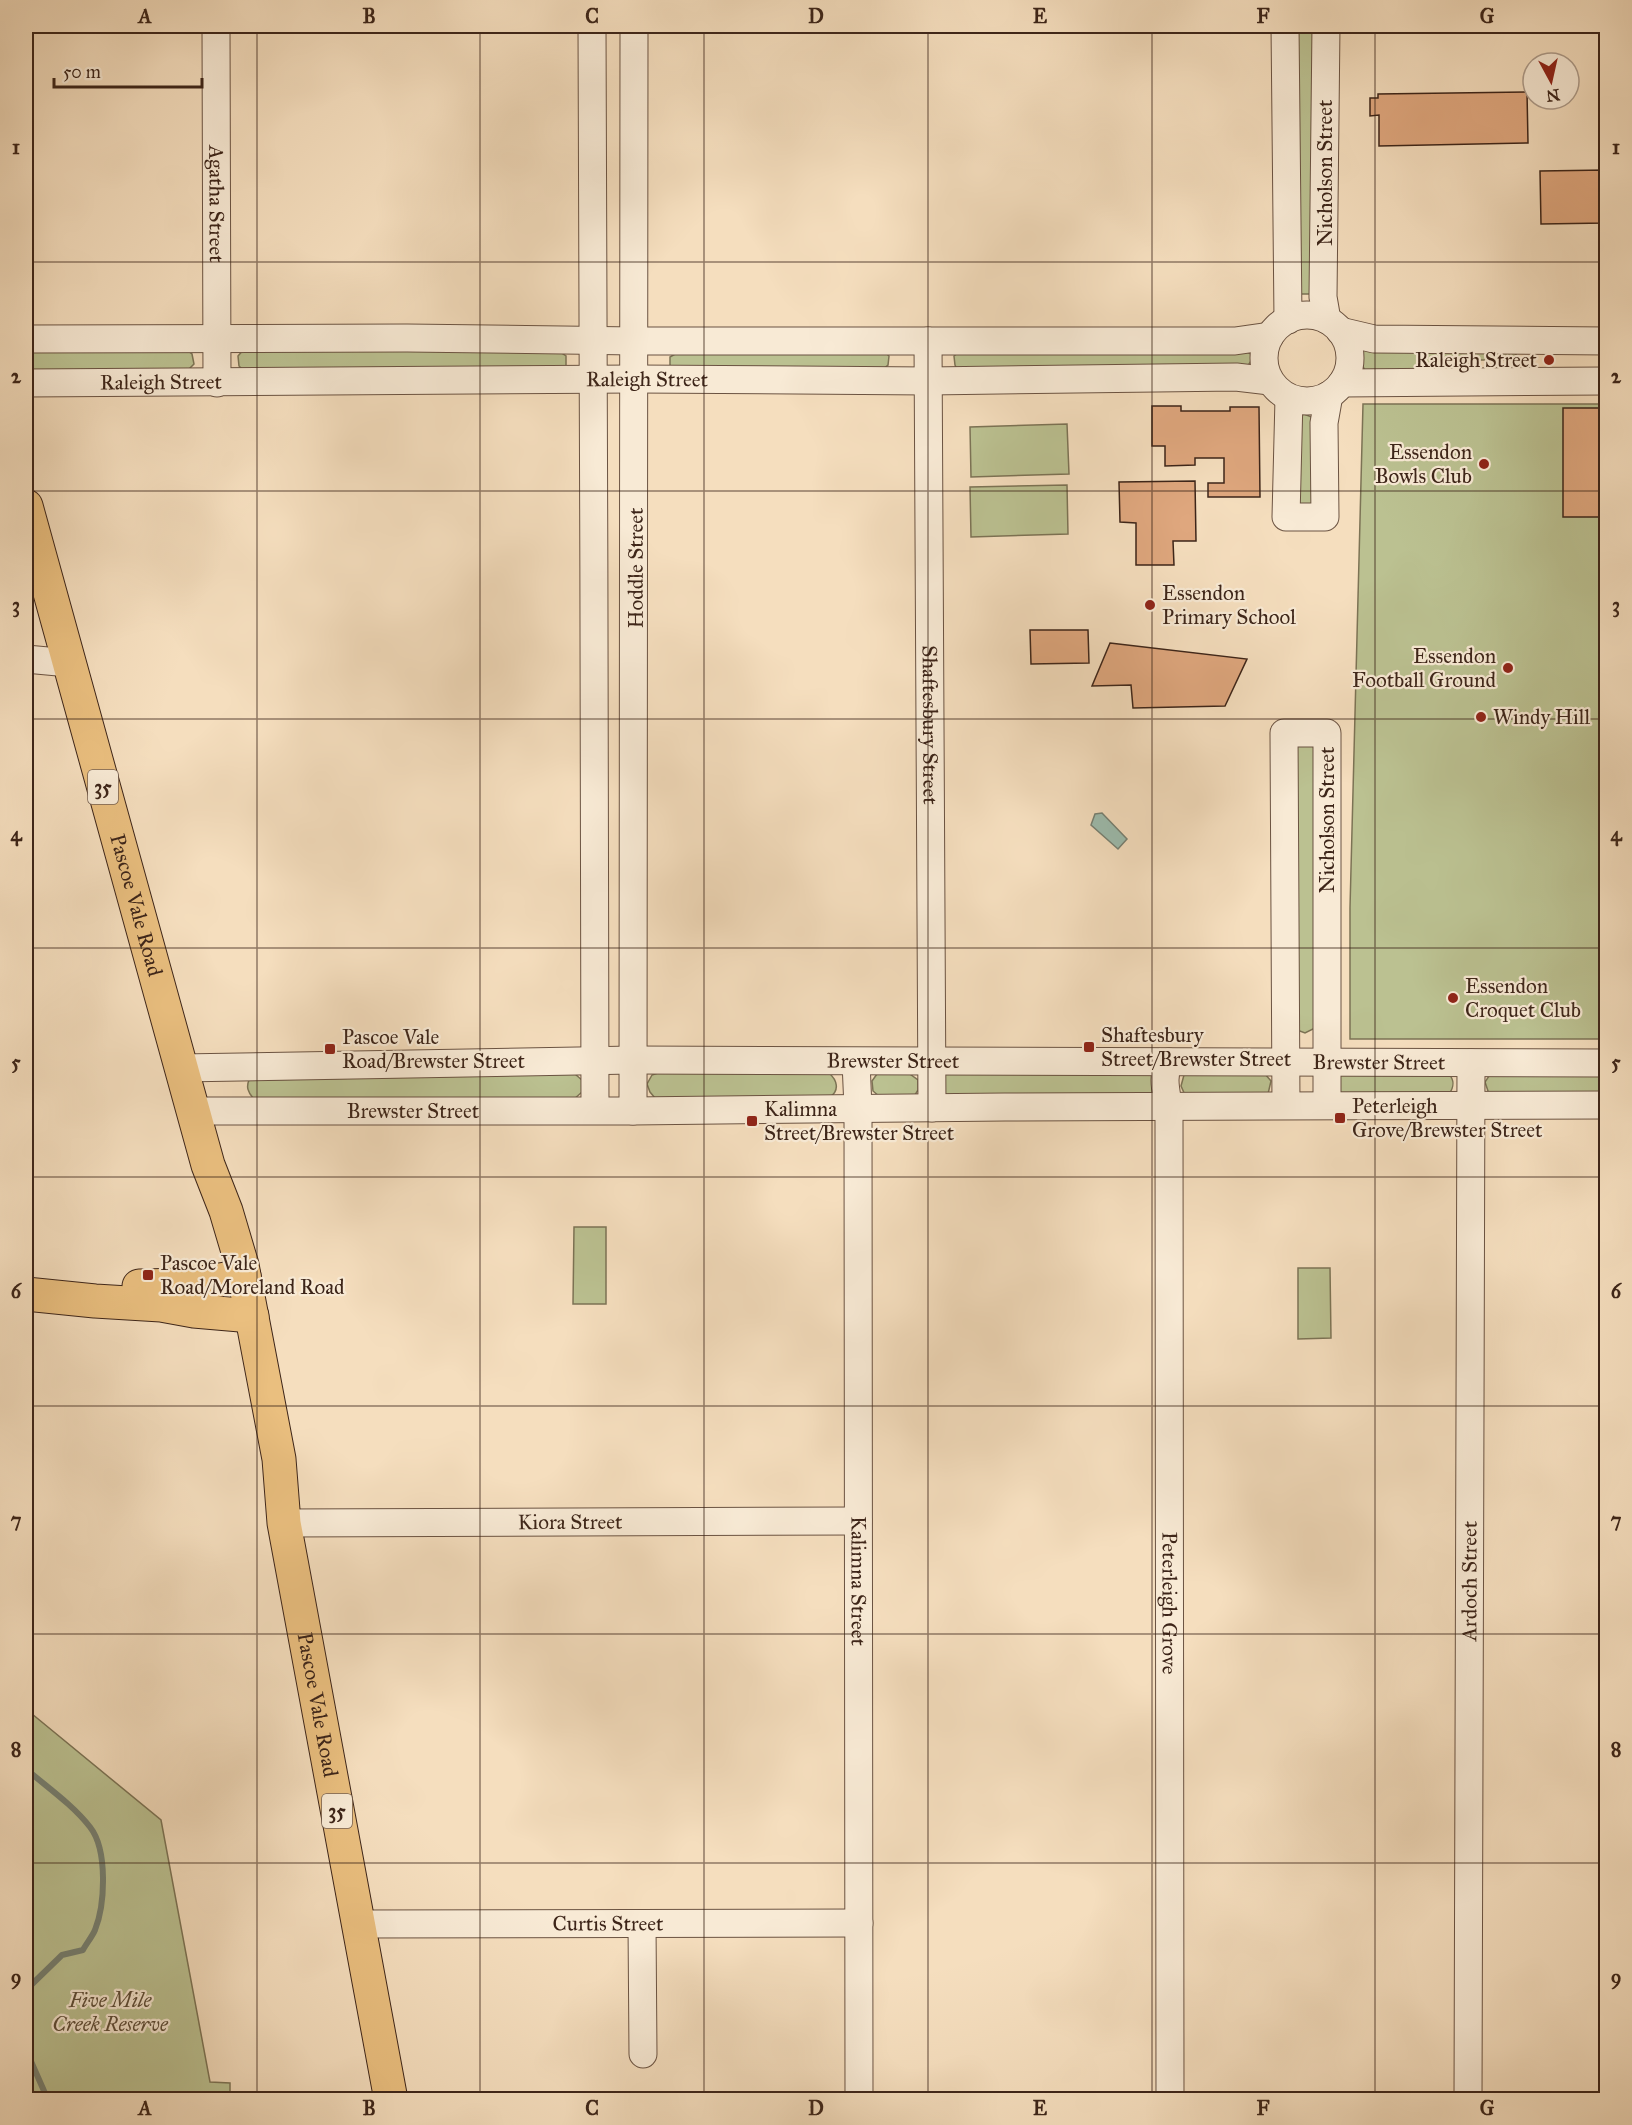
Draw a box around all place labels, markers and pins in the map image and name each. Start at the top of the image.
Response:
place label: Raleigh Street [1415,347,1538,373]
marker: Raleigh Street [1542,353,1556,367]
place label: Essendon Bowls Club [1375,439,1472,489]
marker: Essendon Bowls Club [1477,457,1491,471]
place label: Essendon Primary School [1162,580,1296,630]
marker: Essendon Primary School [1143,598,1157,612]
place label: Essendon Football Ground [1352,643,1496,693]
marker: Essendon Football Ground [1501,661,1515,675]
place label: Windy Hill [1493,704,1590,730]
marker: Windy Hill [1474,710,1488,724]
place label: Essendon Croquet Club [1465,973,1581,1023]
marker: Essendon Croquet Club [1446,991,1460,1005]
place label: Shaftesbury Street/Brewster Street [1101,1022,1292,1072]
place label: Pascoe Vale Road/Brewster Street [342,1024,525,1074]
marker: Shaftesbury Street/Brewster Street [1082,1040,1096,1054]
marker: Pascoe Vale Road/Brewster Street [323,1042,337,1056]
place label: Peterleigh Grove/Brewster Street [1352,1093,1543,1143]
place label: Kalimna Street/Brewster Street [764,1096,955,1146]
marker: Peterleigh Grove/Brewster Street [1333,1111,1347,1125]
marker: Kalimna Street/Brewster Street [745,1114,759,1128]
place label: Pascoe Vale Road/Moreland Road [160,1250,345,1300]
marker: Pascoe Vale Road/Moreland Road [141,1268,155,1282]

